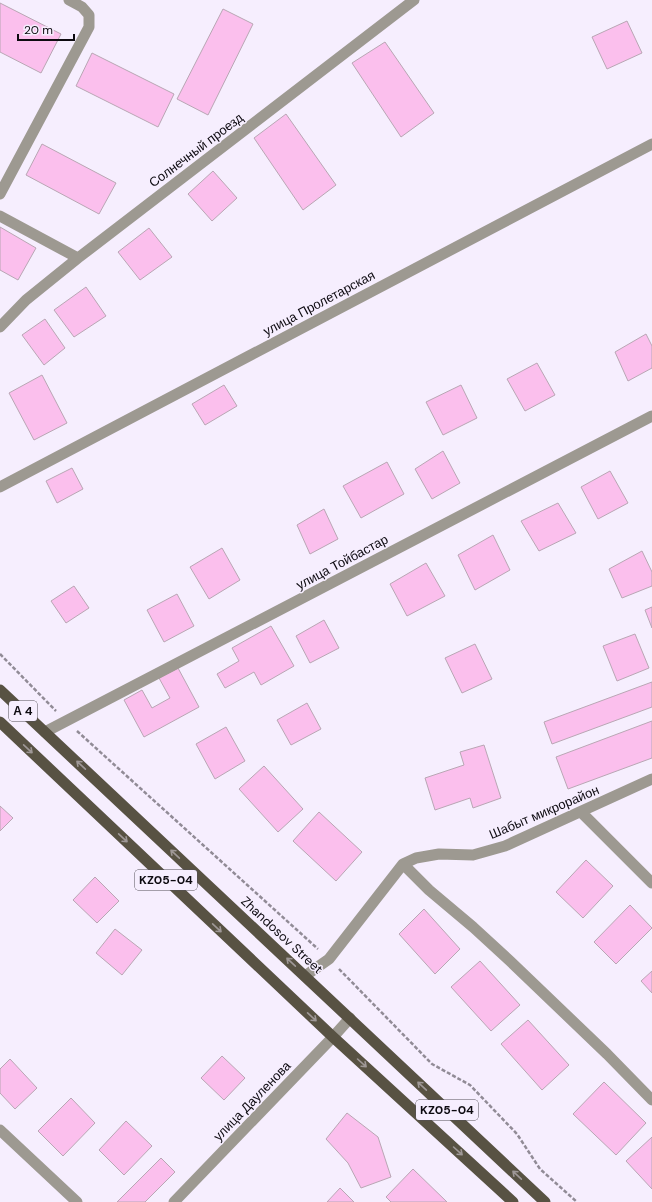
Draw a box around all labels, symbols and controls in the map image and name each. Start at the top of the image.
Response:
scale bar [18,16,74,42]
text: 20 m [24,22,53,38]
street label: Солнечный проезд [146,109,247,191]
street label: улица Пролетарская [260,266,378,340]
street label: улица Тойбастар [293,531,391,593]
road number: А 4 [9,701,37,721]
one-way arrow [23,744,33,754]
one-way arrow [76,761,86,770]
street label: Шабыт микрорайон [486,781,602,843]
one-way arrow [118,834,128,843]
one-way arrow [170,849,180,859]
road number: KZ05-04 [135,870,197,890]
street label: Zhandosov Street [237,893,327,977]
one-way arrow [212,923,222,932]
one-way arrow [286,957,296,967]
one-way arrow [307,1012,317,1022]
street label: улица Дауленова [210,1057,295,1144]
one-way arrow [357,1059,367,1068]
one-way arrow [417,1081,427,1091]
road number: KZ05-04 [416,1100,478,1120]
one-way arrow [452,1146,462,1155]
one-way arrow [512,1170,522,1180]

